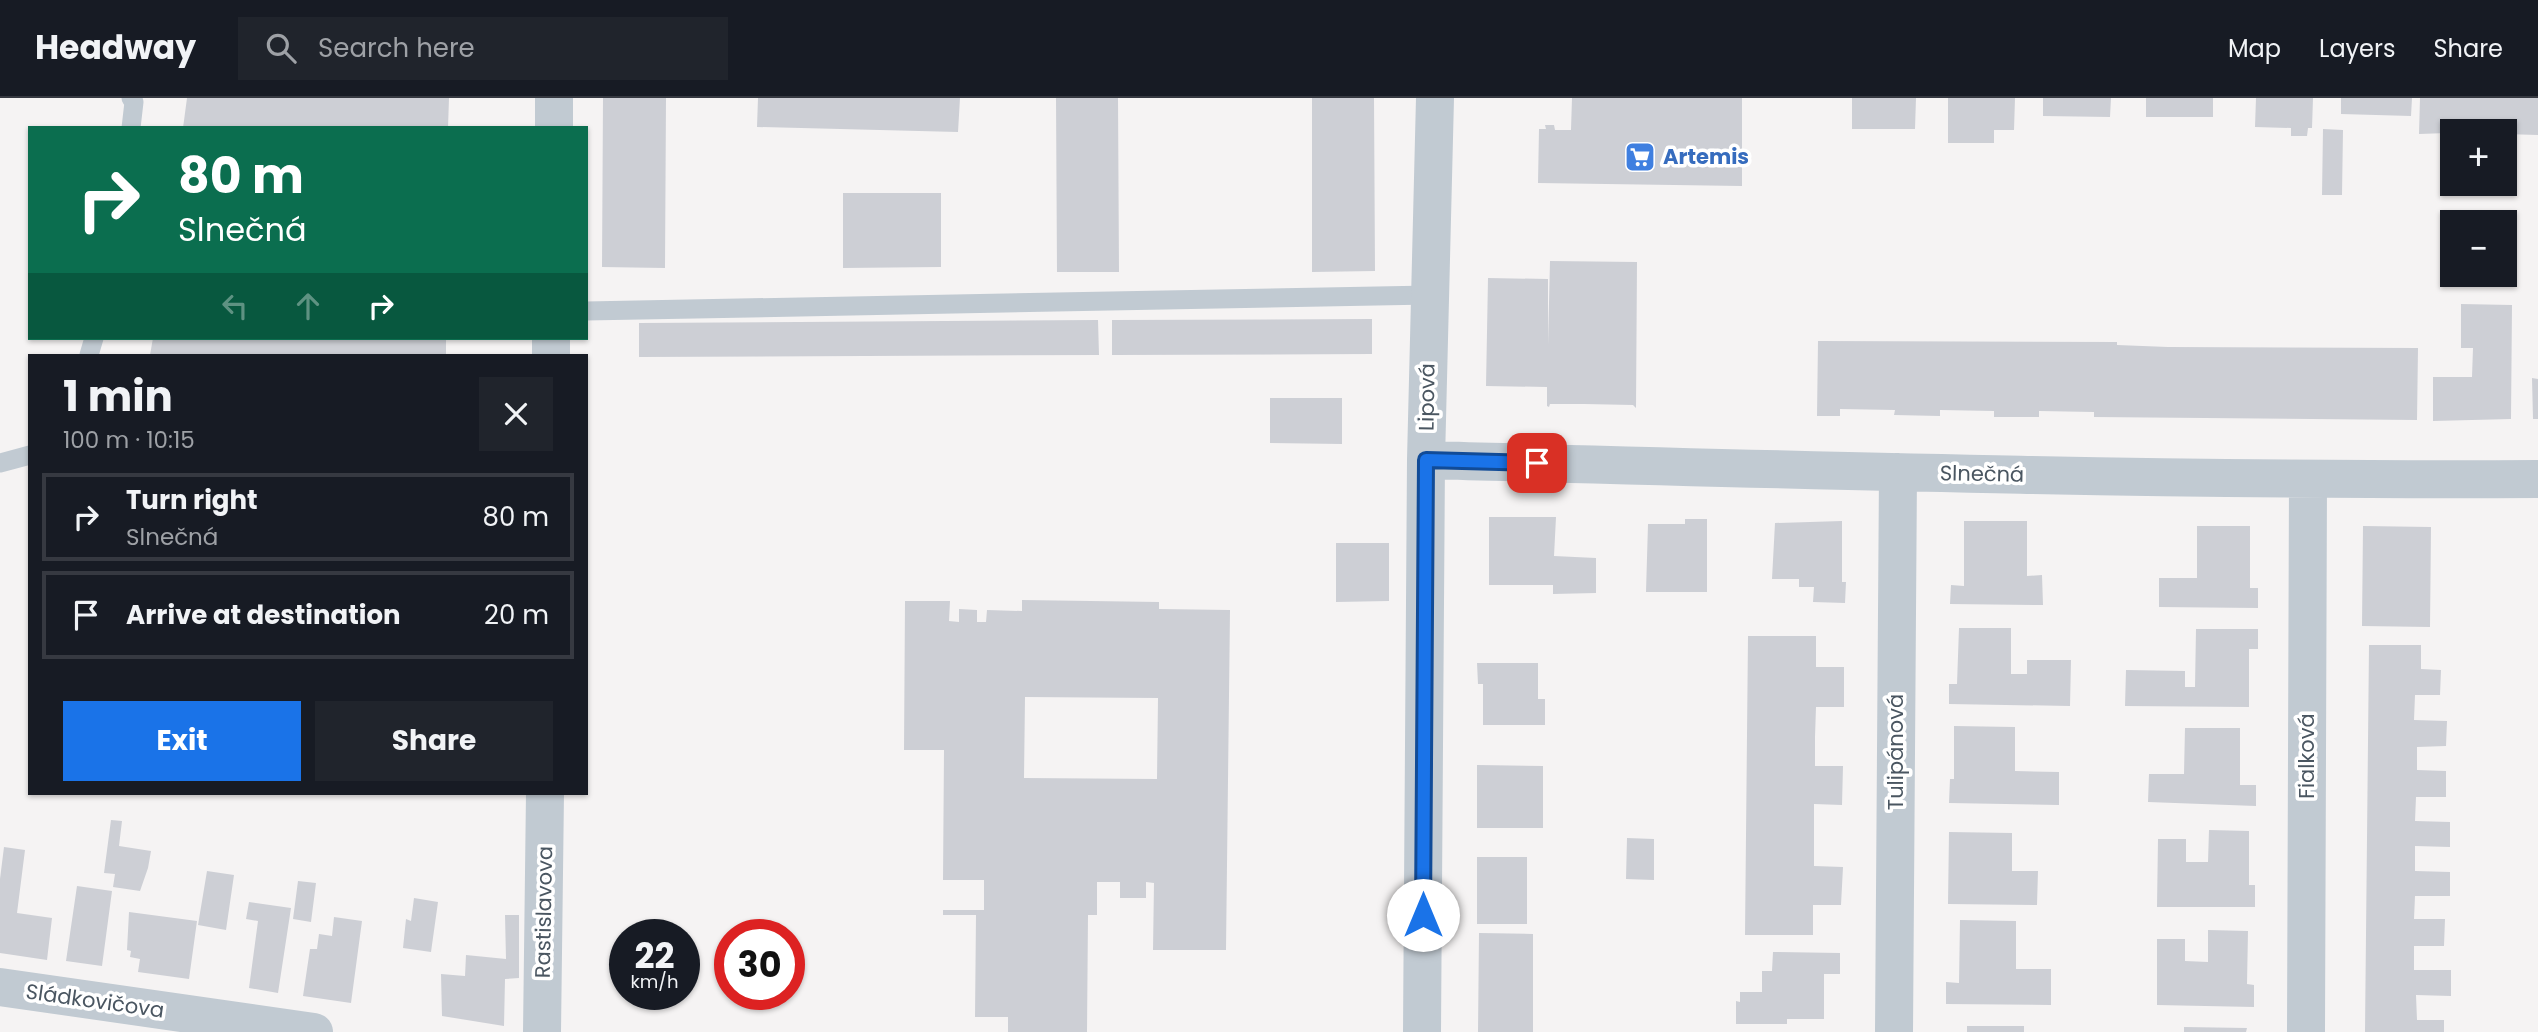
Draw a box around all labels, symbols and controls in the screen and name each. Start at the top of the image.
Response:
search box [238,17,728,80]
text: Headway [35,24,196,71]
icon: search [262,29,300,67]
text: Search here [318,30,475,66]
text: Map [2228,32,2281,65]
text: Layers [2319,32,2395,65]
text: Share [2433,32,2503,65]
map controls [2440,119,2517,287]
button: + [2440,119,2517,196]
supermarket icon: Artemis [1623,140,1657,174]
text: 80 m [178,142,304,210]
place label: Artemis [1663,142,1749,171]
icon: right [63,154,154,245]
text: Slnečná [178,207,307,252]
button: − [2440,210,2517,287]
icon: left [216,287,254,325]
icon: ahead [289,287,327,325]
icon: right [362,287,400,325]
street label: Lipová [1411,363,1442,431]
text: 1 min [63,367,173,426]
button: close [479,377,553,451]
text: 100 m · 10:15 [63,424,195,456]
pin [1507,433,1567,493]
icon: arrive [1518,444,1556,482]
street label: Slnečná [1940,458,2024,489]
text: Turn right [126,482,258,518]
icon: right [67,498,105,536]
text: 80 m [483,499,549,535]
text: Slnečná [126,521,218,553]
icon: arrive [67,596,105,634]
text: Arrive at destination [126,597,401,633]
text: 20 m [484,597,549,633]
street label: Tulipánová [1881,694,1910,810]
button: Exit [63,701,301,781]
button: Share [315,701,553,781]
street label: Fialková [2292,713,2321,799]
street label: Rastislavova [528,846,559,978]
position arrow [1386,878,1460,952]
speed limit sign: 30 [714,919,805,1010]
text: 22 [635,931,674,980]
text: km/h [631,969,678,994]
street label: Sládkovičova [24,976,166,1025]

